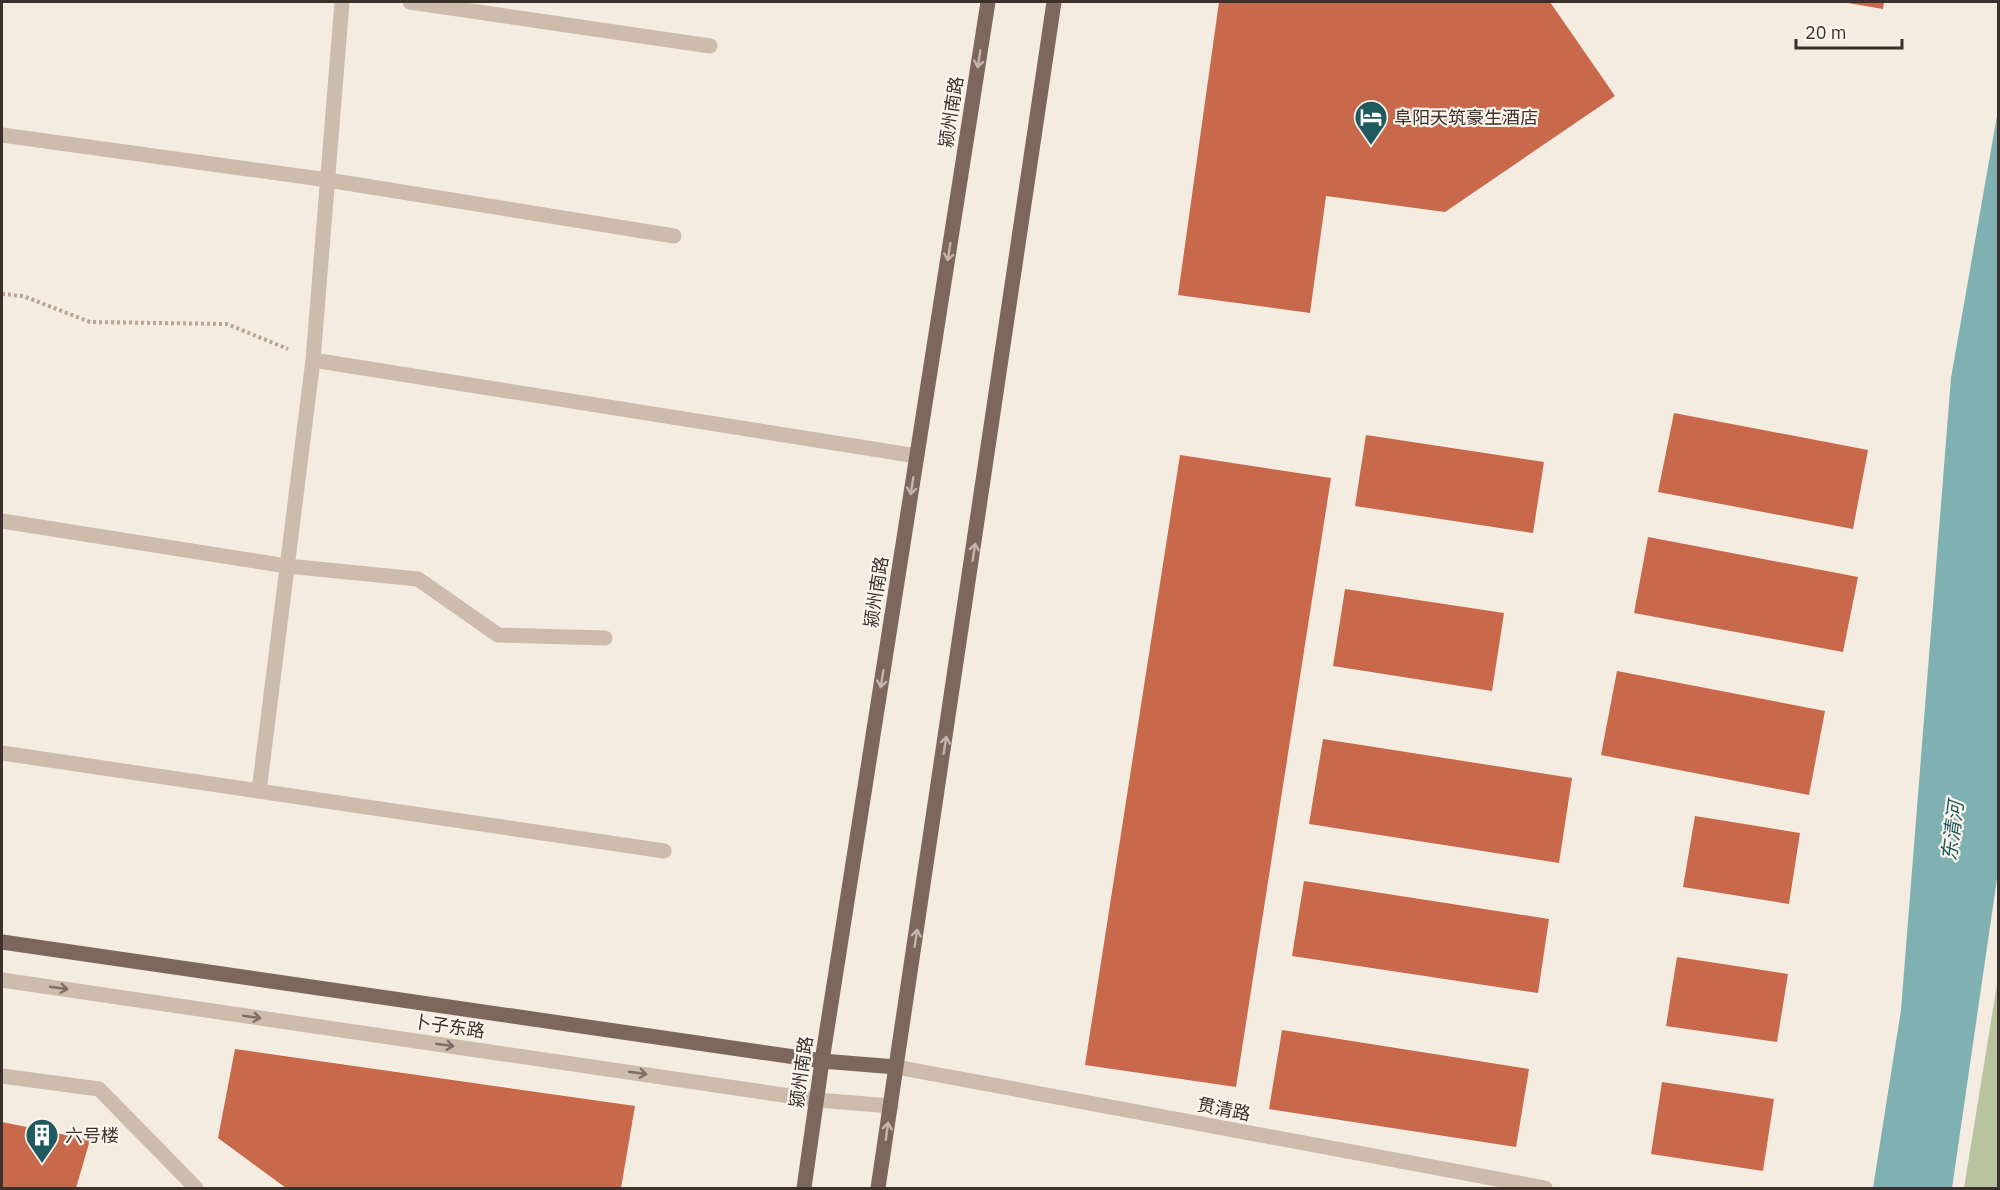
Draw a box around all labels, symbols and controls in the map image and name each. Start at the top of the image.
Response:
scale bar [1796,12,1902,50]
text: 20 m [1805,21,1847,44]
one-way arrow [973,49,984,69]
street label: 颍州南路 [934,75,968,149]
hotel icon: 阜阳天筑豪生酒店 [1353,99,1389,146]
place label: 阜阳天筑豪生酒店 [1394,106,1538,129]
one-way arrow [943,242,954,261]
one-way arrow [907,476,918,496]
one-way arrow [968,543,979,562]
street label: 颍州南路 [859,555,893,629]
one-way arrow [877,668,888,688]
one-way arrow [939,736,950,755]
water label: 东清河 [1935,796,1970,862]
one-way arrow [910,928,921,948]
one-way arrow [49,983,69,994]
street label: 卜子东路 [412,1010,486,1042]
one-way arrow [242,1011,262,1022]
street label: 颍州南路 [785,1035,817,1109]
one-way arrow [435,1040,455,1051]
one-way arrow [628,1068,648,1079]
street label: 贯清路 [1195,1093,1253,1125]
building icon: 六号楼 [24,1117,60,1164]
one-way arrow [882,1121,893,1141]
place label: 六号楼 [65,1124,119,1147]

